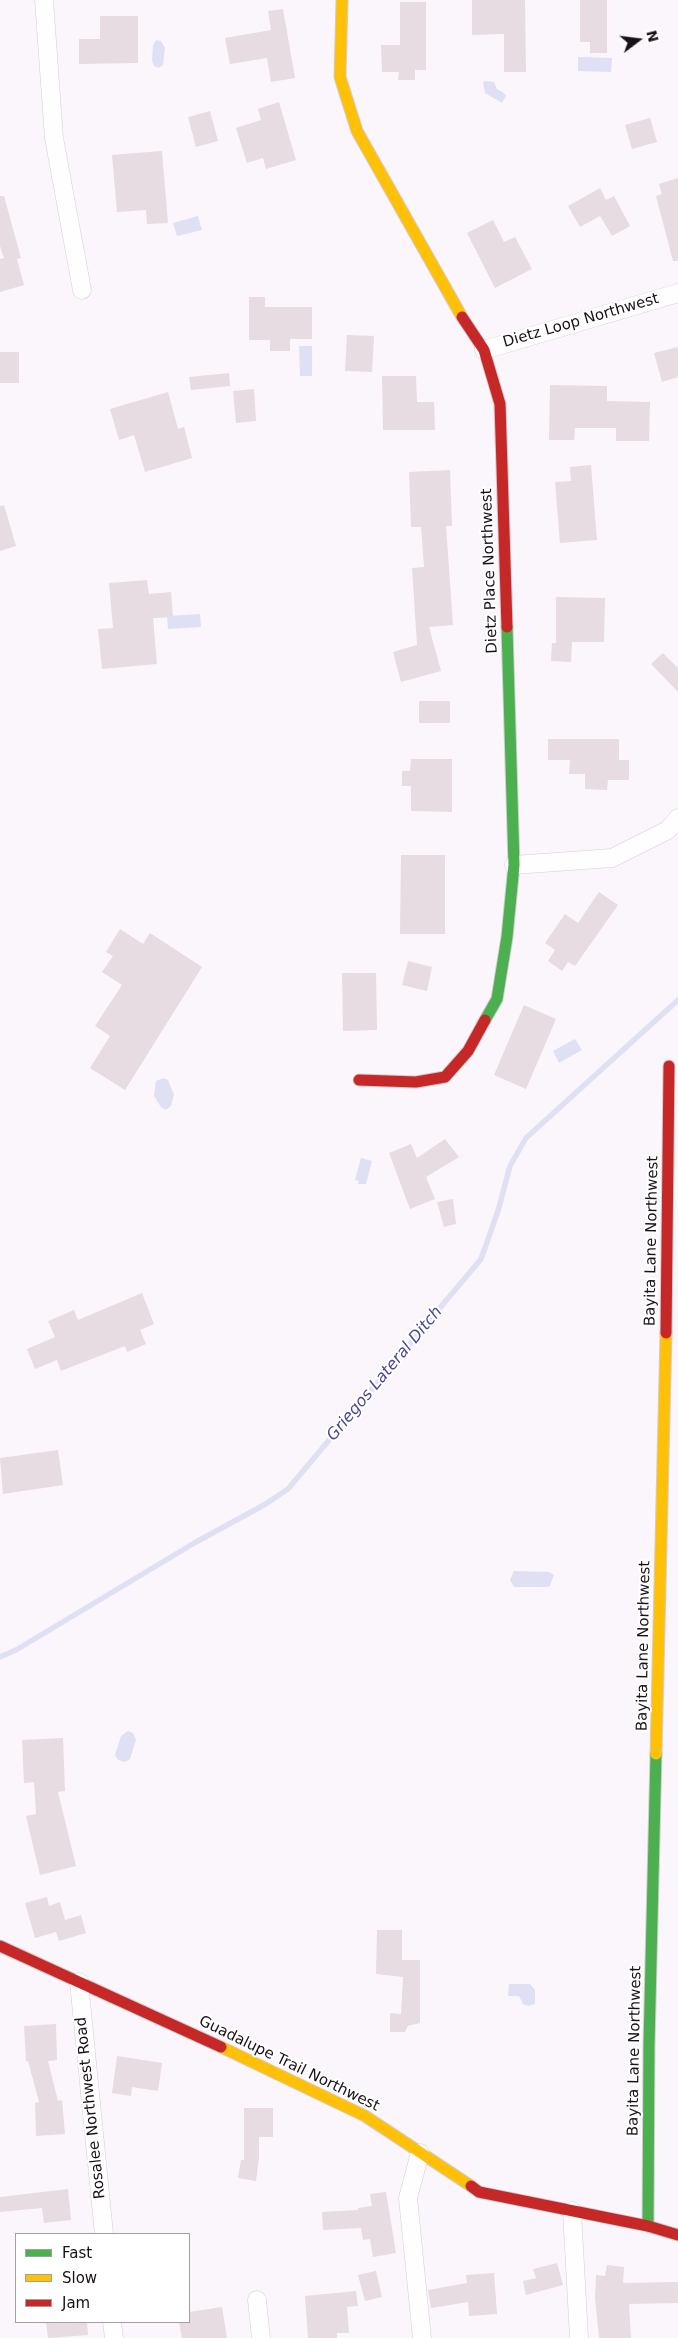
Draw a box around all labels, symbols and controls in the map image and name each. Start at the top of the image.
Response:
north arrow [613,15,663,65]
text: N [643,28,662,44]
street label: Dietz Loop Northwest [501,290,661,352]
street label: Dietz Place Northwest [478,488,502,654]
street label: Bayita Lane Northwest [642,1156,662,1326]
water label: Griegos Lateral Ditch [323,1303,447,1445]
street label: Bayita Lane Northwest [634,1561,654,1731]
street label: Bayita Lane Northwest [625,1966,645,2136]
street label: Guadalupe Trail Northwest [196,2012,382,2116]
street label: Rosalee Northwest Road [72,2016,110,2200]
legend [15,2233,190,2323]
text: Fast [62,2244,92,2262]
text: Slow [62,2269,97,2287]
text: Jam [62,2294,90,2312]

